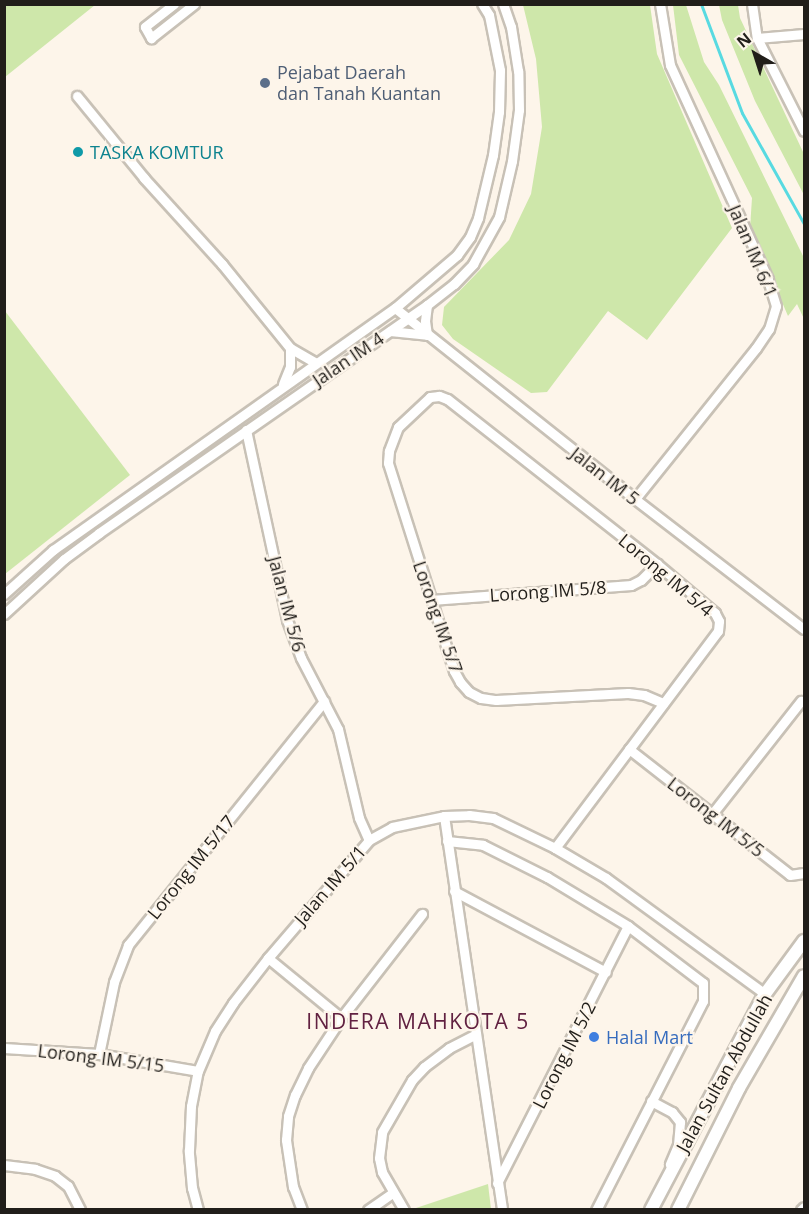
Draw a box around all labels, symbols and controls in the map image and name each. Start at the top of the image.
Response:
north arrow [725,24,785,84]
text: N [732,27,756,53]
place label: Pejabat Daerah dan Tanah Kuantan [277,62,441,104]
marker: Pejabat Daerah dan Tanah Kuantan [258,76,272,90]
place label: TASKA KOMTUR [90,141,224,163]
marker: TASKA KOMTUR [71,145,85,159]
street label: Jalan IM 6/1 [724,202,782,300]
street label: Jalan IM 4 [308,327,388,391]
street label: Jalan IM 5 [566,442,644,510]
street label: Lorong IM 5/4 [614,529,718,621]
street label: Jalan IM 5/6 [264,554,310,654]
street label: Lorong IM 5/7 [409,558,467,676]
street label: Lorong IM 5/8 [489,576,607,606]
street label: Lorong IM 5/5 [663,772,769,862]
street label: Lorong IM 5/17 [143,811,239,923]
street label: Jalan IM 5/1 [290,841,370,929]
street label: Jalan Sultan Abdullah [672,990,776,1156]
street label: Lorong IM 5/2 [528,998,600,1112]
district label: INDERA MAHKOTA 5 [306,1008,530,1034]
place label: Halal Mart [606,1026,693,1048]
marker: Halal Mart [587,1030,601,1044]
street label: Lorong IM 5/15 [37,1040,165,1076]

